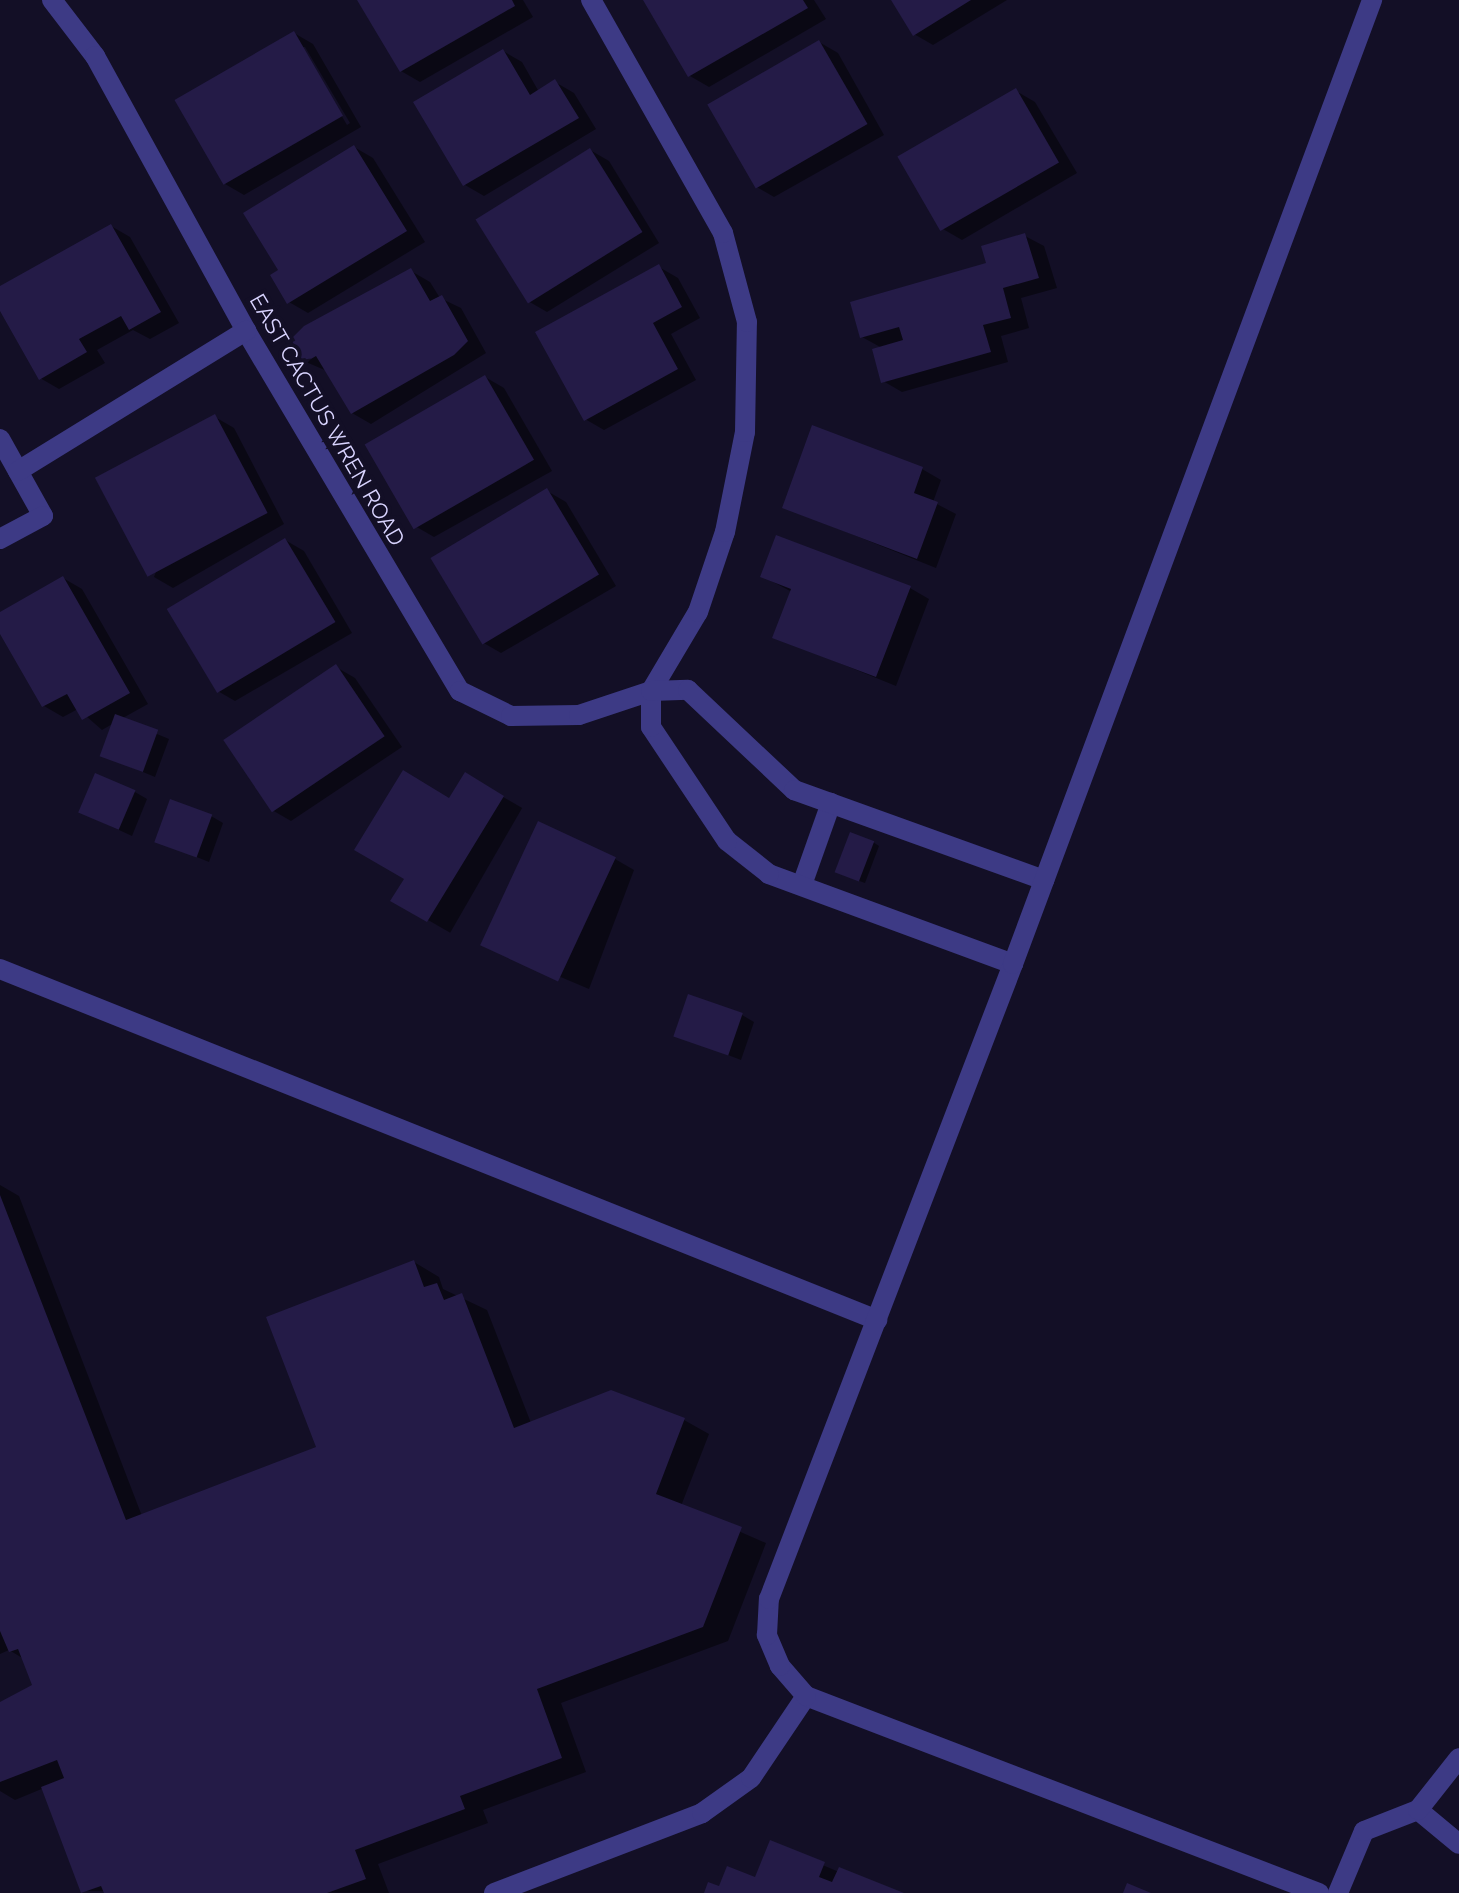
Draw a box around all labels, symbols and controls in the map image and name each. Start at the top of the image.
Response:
street label: EAST CACTUS WREN ROAD [244,289,410,551]

